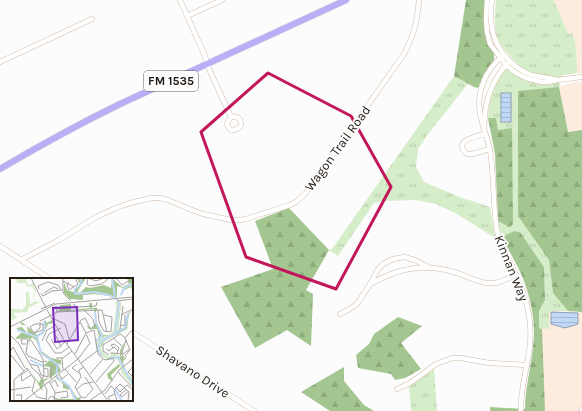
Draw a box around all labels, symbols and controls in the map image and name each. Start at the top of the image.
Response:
road number: FM 1535 [144,71,198,91]
street label: Wagon Trail Road [301,103,373,194]
street label: Kinnan Way [491,233,532,303]
inset map [10,278,133,401]
street label: Shavano Drive [153,342,233,401]

